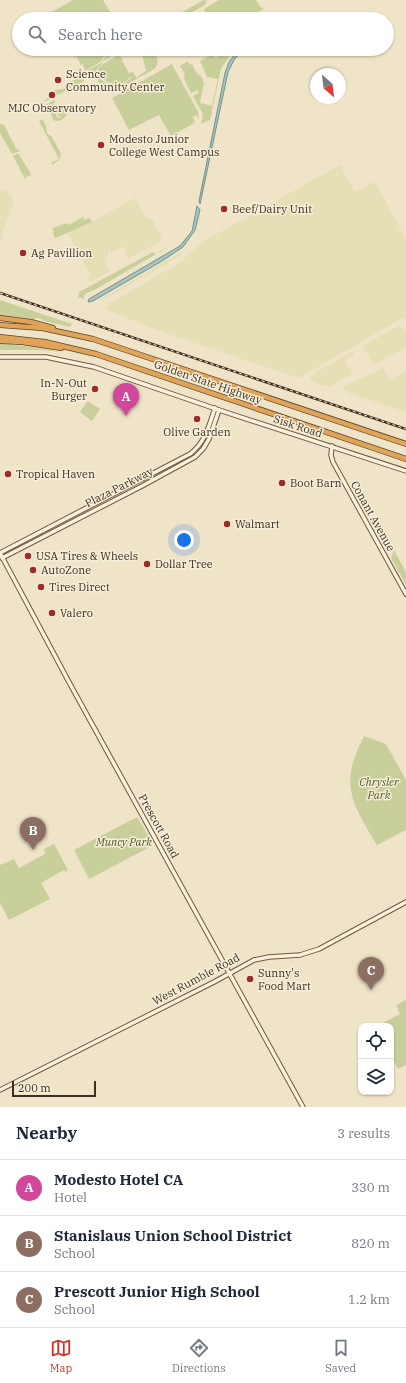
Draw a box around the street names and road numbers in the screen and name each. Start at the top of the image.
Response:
street label: Golden State Highway [152,357,264,407]
street label: Sisk Road [272,412,324,441]
street label: Plaza Parkway [83,464,156,510]
street label: Conant Avenue [348,478,398,554]
street label: Prescott Road [136,792,183,861]
street label: West Rumble Road [150,950,242,1008]

